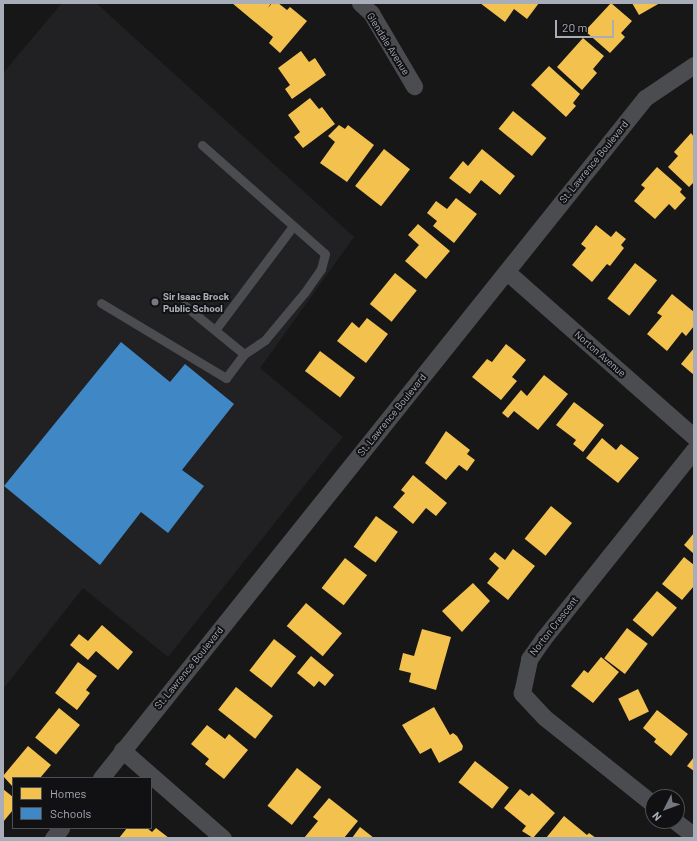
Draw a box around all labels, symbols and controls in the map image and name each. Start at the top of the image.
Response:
street label: Glendale Avenue [364,11,412,77]
scale bar [557,12,616,38]
text: 20 m [562,20,588,34]
street label: St. Lawrence Boulevard [557,118,631,206]
place label: Sir Isaac Brock Public School [163,290,229,314]
marker: Sir Isaac Brock Public School [150,297,160,307]
street label: Norton Avenue [572,328,628,380]
street label: St. Lawrence Boulevard [355,371,429,459]
street label: Norton Crescent [527,594,581,658]
street label: St. Lawrence Boulevard [152,624,226,712]
legend [12,777,152,829]
text: Homes [50,786,86,800]
north arrow [645,789,685,829]
text: Schools [50,806,91,820]
text: N [649,810,664,824]

